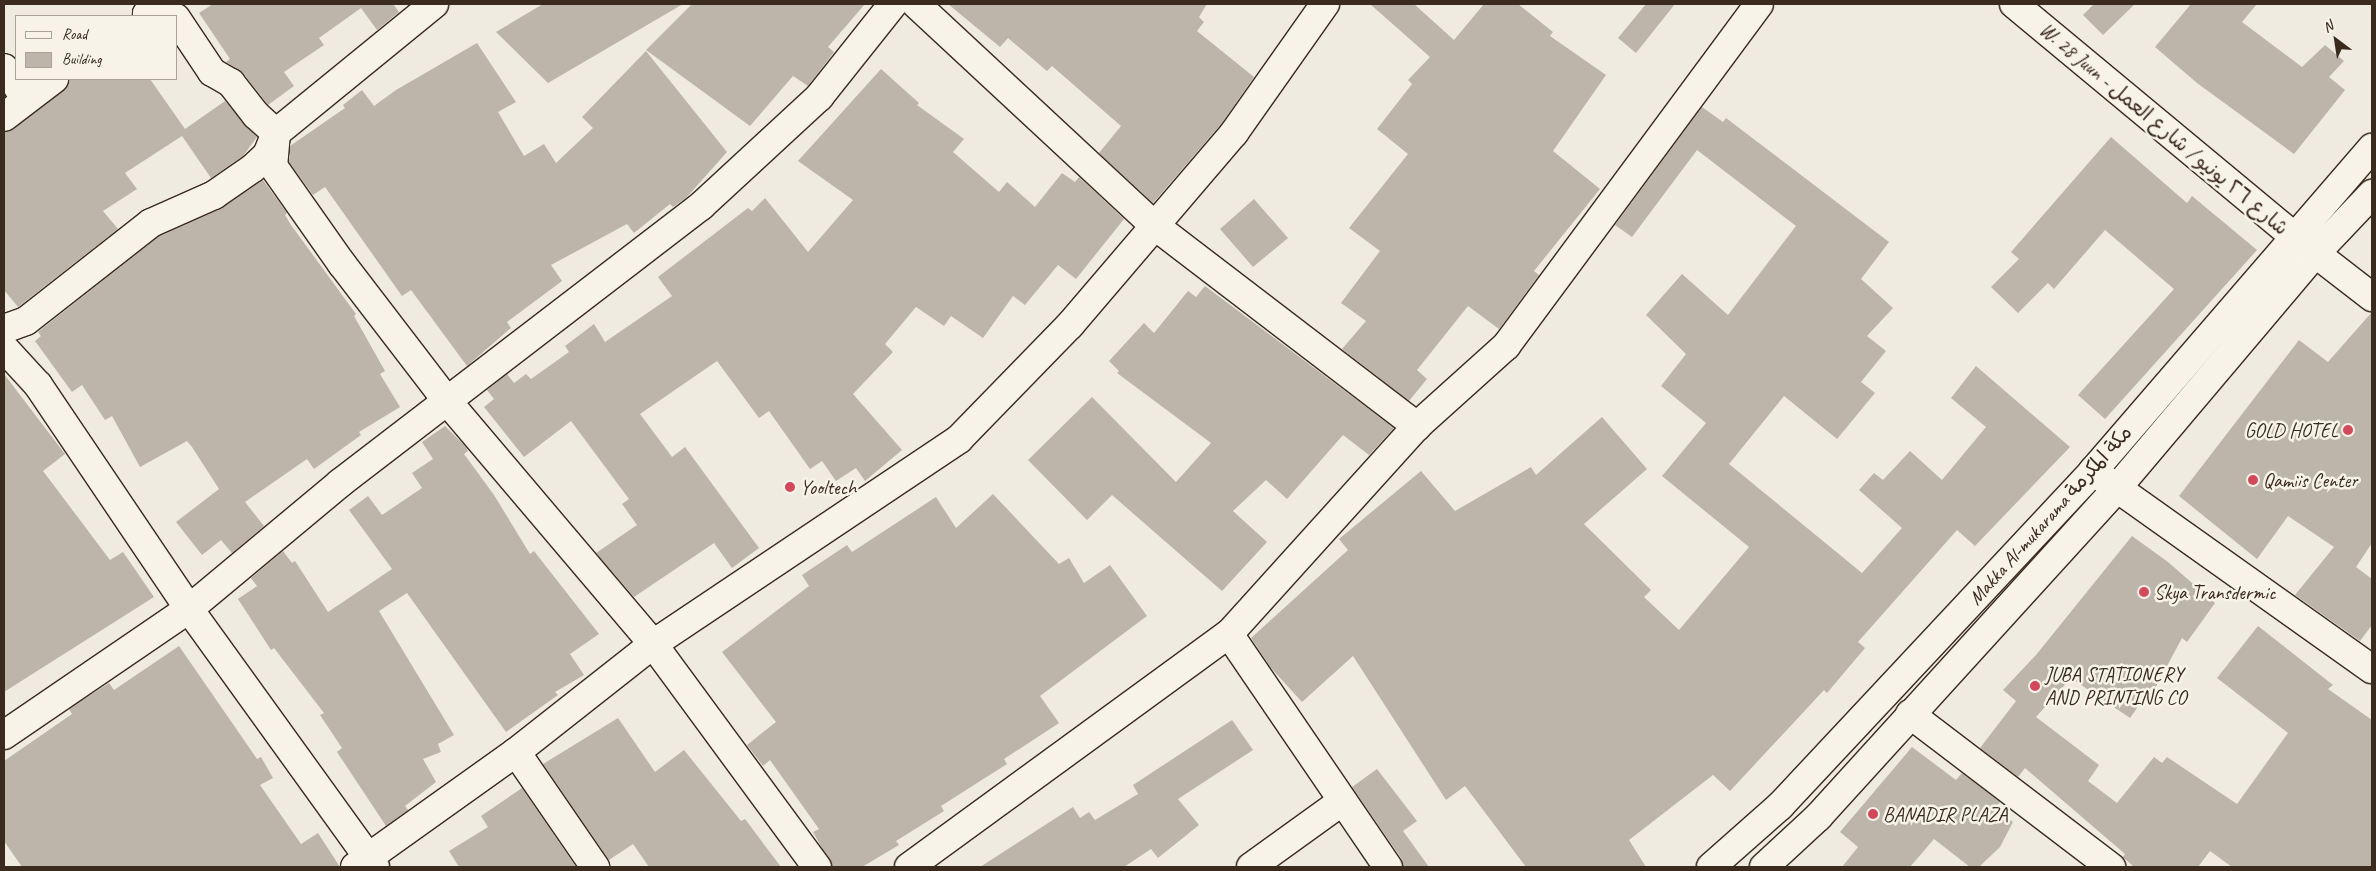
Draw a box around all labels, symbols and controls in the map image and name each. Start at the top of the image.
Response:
legend [15,15,178,80]
north arrow [2311,15,2361,65]
text: N [2320,17,2336,36]
street label: W. 28 Juun - شارع ٢٦ يونيو / شارع العمل [2035,18,2293,240]
text: Road [62,25,87,44]
text: Building [62,50,101,69]
place label: GOLD HOTEL [2245,418,2338,442]
street label: Makka Al-mukarama مكة المكرمة [1963,420,2137,610]
marker: GOLD HOTEL [2342,424,2354,436]
place label: Qamiis Center [2263,468,2357,492]
marker: Qamiis Center [2247,474,2259,486]
place label: Yooltech [800,475,856,499]
marker: Yooltech [784,481,796,493]
place label: Skya Transdermic [2154,580,2274,604]
marker: Skya Transdermic [2138,586,2150,598]
place label: JUBA STATIONERY AND PRINTING CO [2045,662,2184,709]
marker: JUBA STATIONERY AND PRINTING CO [2029,680,2041,692]
place label: BANADIR PLAZA [1883,802,2007,826]
marker: BANADIR PLAZA [1867,808,1879,820]

